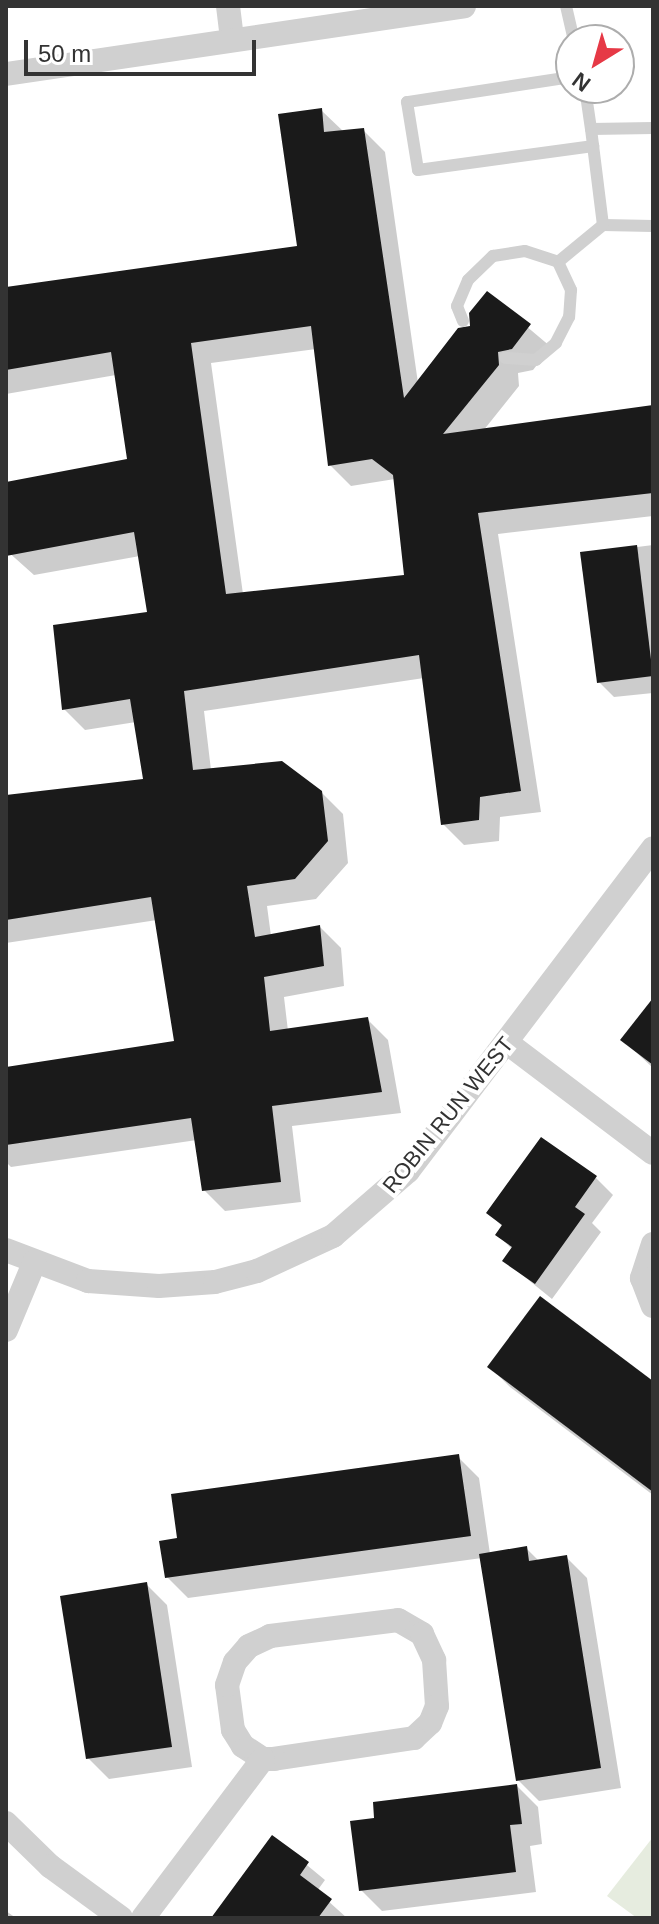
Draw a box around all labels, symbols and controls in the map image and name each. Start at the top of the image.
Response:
scale bar [28,24,260,74]
north arrow [555,24,635,104]
text: 50 m [38,40,91,67]
text: N [568,67,595,97]
street label: ROBIN RUN WEST [377,1032,519,1198]

